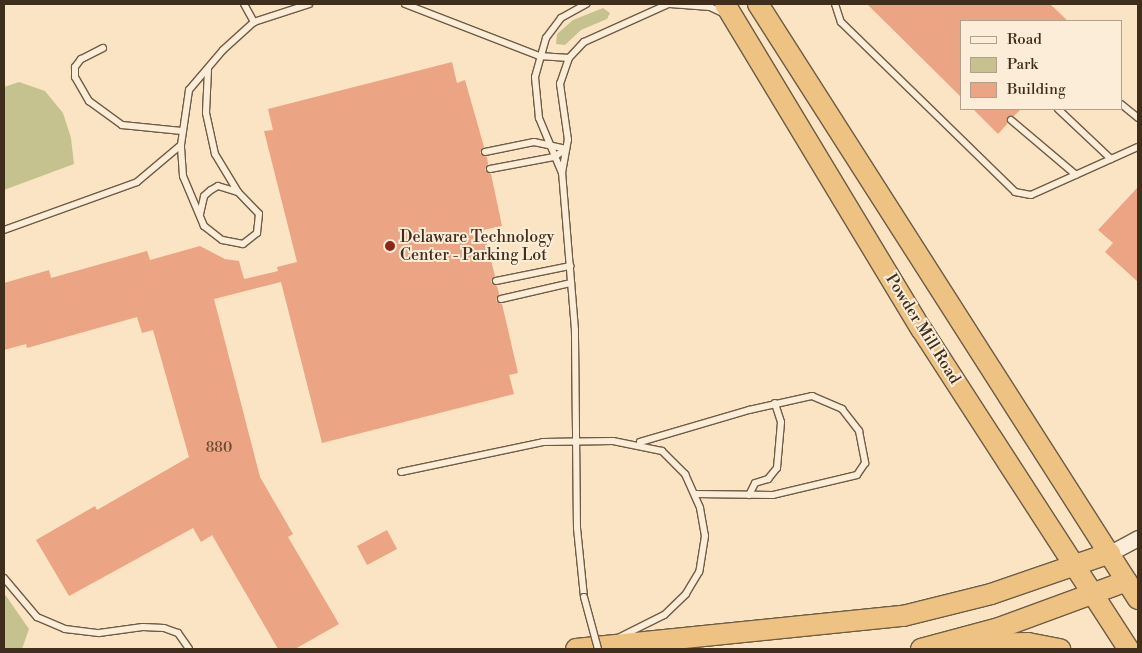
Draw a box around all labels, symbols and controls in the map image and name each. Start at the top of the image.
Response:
legend [960,20,1122,110]
text: Road [1007,30,1042,49]
text: Park [1007,55,1038,74]
text: Building [1007,80,1066,99]
place label: Delaware Technology Center - Parking Lot [400,227,554,265]
marker: Delaware Technology Center - Parking Lot [384,240,396,252]
street label: Powder Mill Road [881,270,965,388]
house number: 880 [206,440,232,456]

